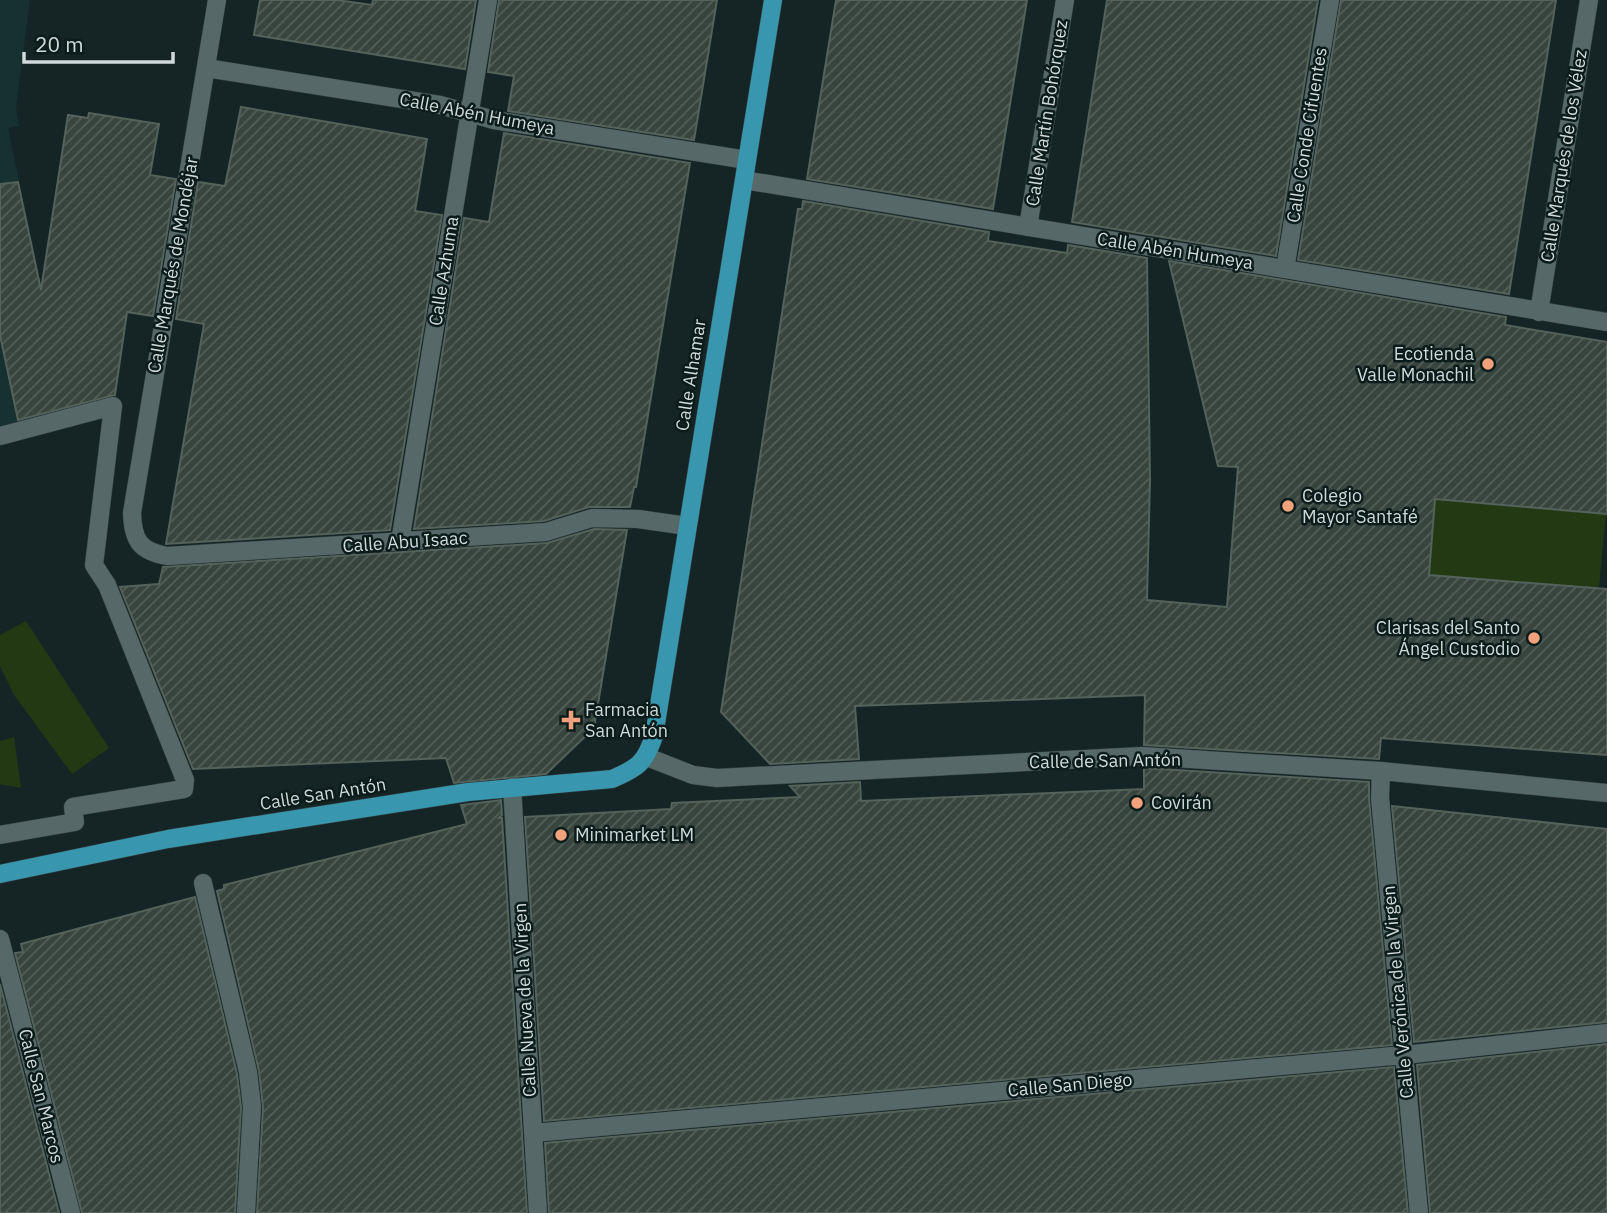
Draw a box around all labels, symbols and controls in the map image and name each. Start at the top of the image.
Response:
street label: Calle Martín Bohórquez [1020,18,1073,208]
scale bar [24,21,173,65]
text: 20 m [35,30,84,58]
street label: Calle Conde Cifuentes [1281,46,1332,224]
street label: Calle Marqués de los Vélez [1535,48,1592,264]
street label: Calle Abén Humeya [397,87,557,140]
street label: Calle Marqués de Mondéjar [142,154,203,375]
street label: Calle Azhuma [424,214,464,327]
street label: Calle Abén Humeya [1095,227,1255,274]
street label: Calle Alhamar [670,317,711,432]
place label: Ecotienda Valle Monachil [1357,342,1474,386]
marker: Ecotienda Valle Monachil [1480,356,1496,372]
place label: Colegio Mayor Santafé [1302,484,1418,528]
marker: Colegio Mayor Santafé [1280,498,1296,514]
street label: Calle Abu Isaac [342,526,468,557]
place label: Clarisas del Santo Ángel Custodio [1376,616,1520,660]
marker: Clarisas del Santo Ángel Custodio [1526,630,1542,646]
place label: Farmacia San Antón [585,698,668,742]
marker: Farmacia San Antón [563,712,579,728]
street label: Calle de San Antón [1029,748,1181,773]
street label: Calle San Antón [258,772,388,815]
place label: Covirán [1151,791,1212,814]
marker: Covirán [1129,795,1145,811]
place label: Minimarket LM [575,823,694,846]
marker: Minimarket LM [553,827,569,843]
street label: Calle Verónica de la Virgen [1377,885,1418,1099]
street label: Calle Nueva de la Virgen [508,902,541,1098]
street label: Calle San Marcos [14,1026,69,1165]
street label: Calle San Diego [1007,1068,1133,1101]

